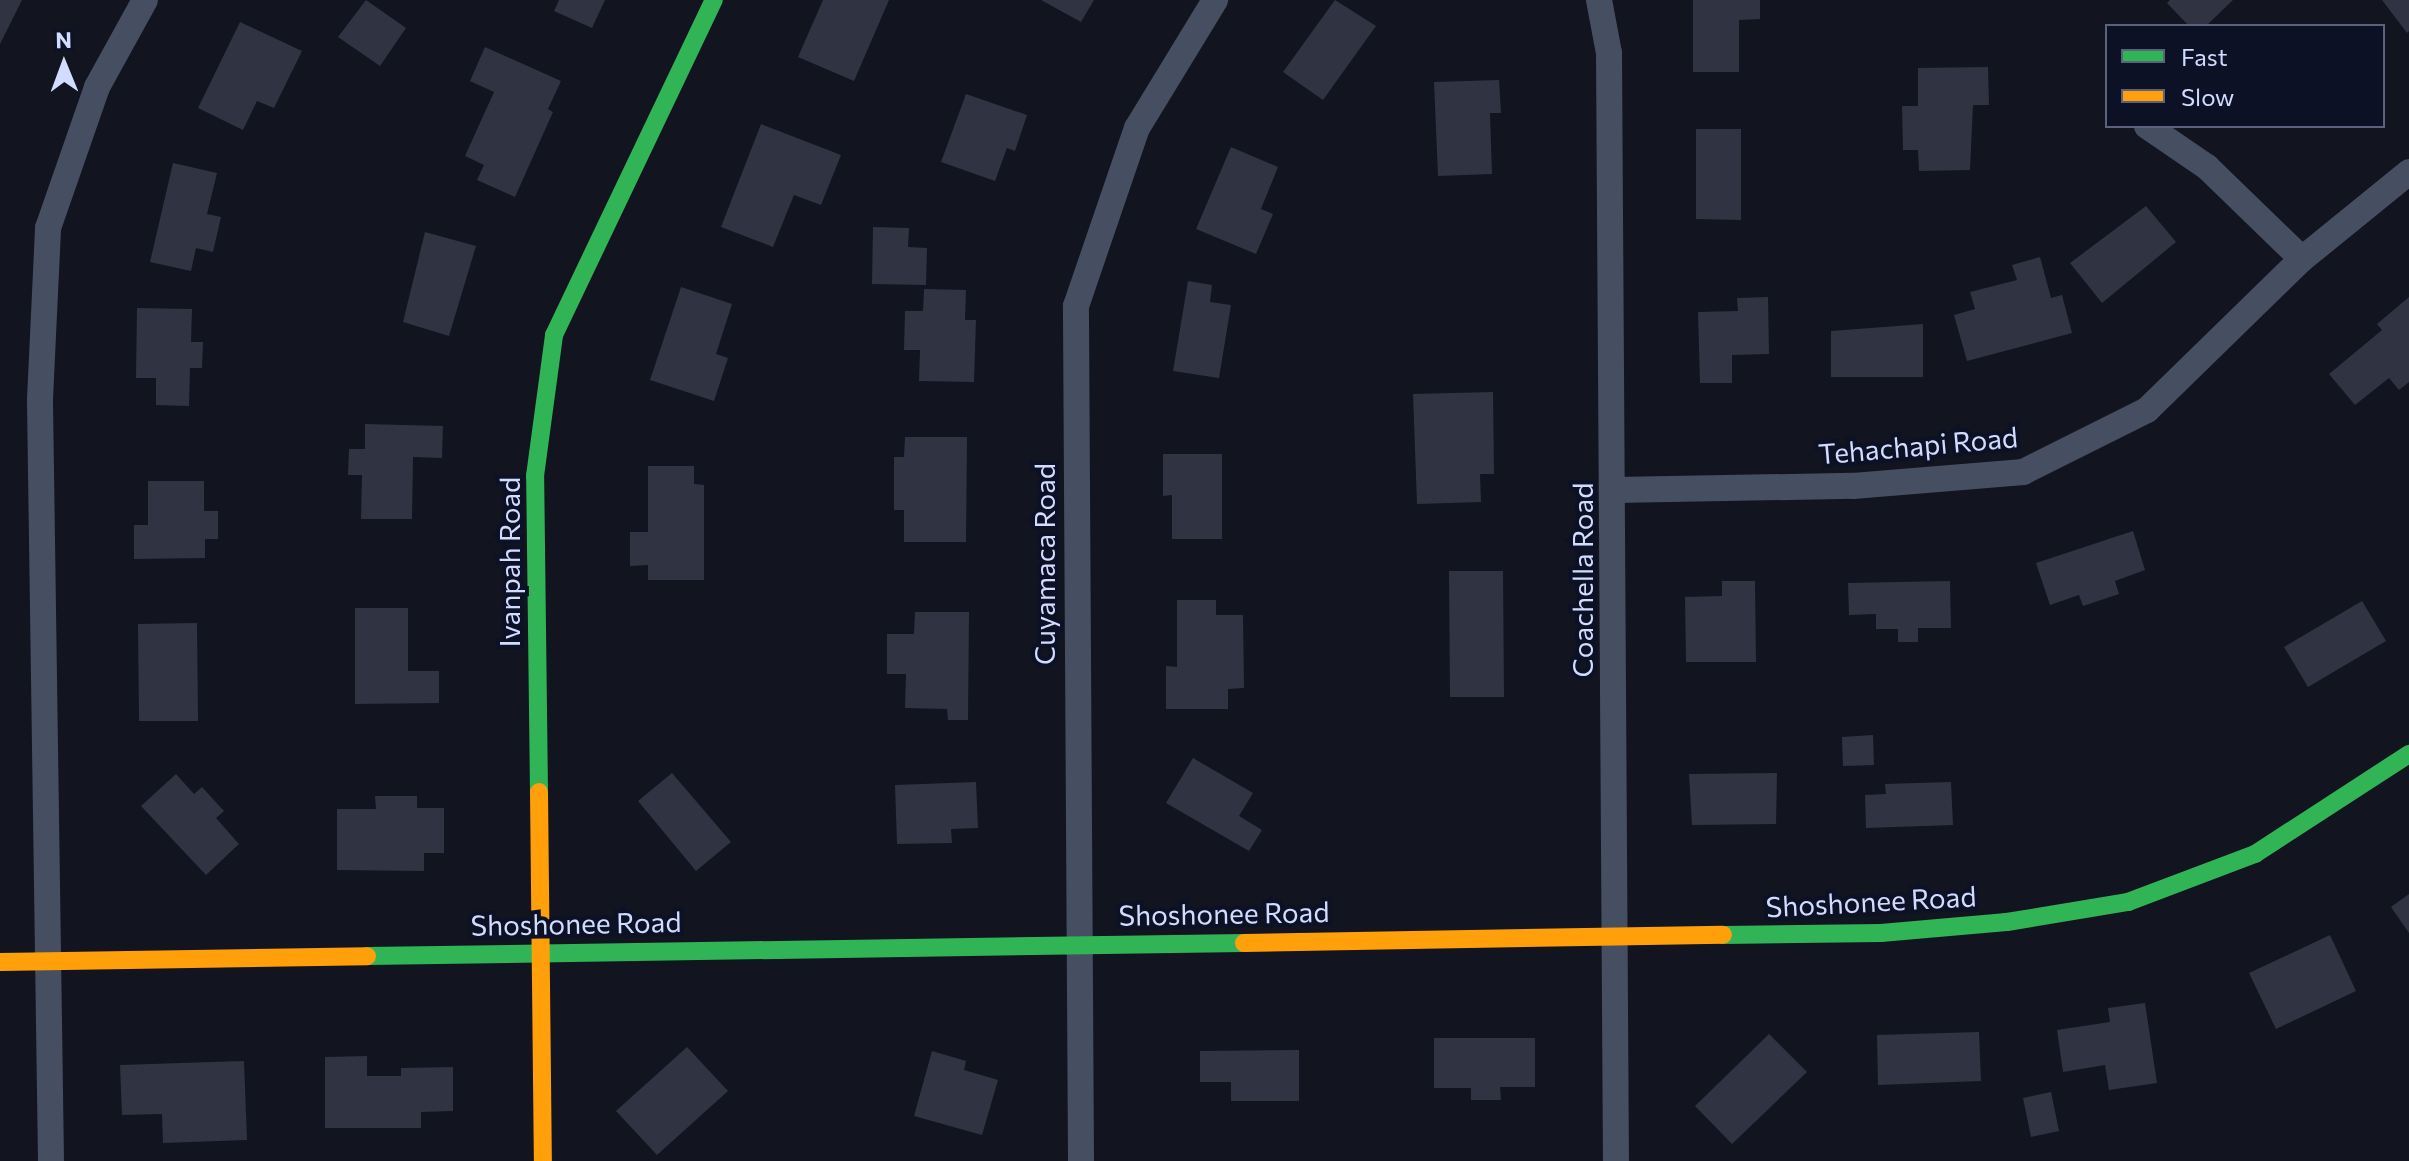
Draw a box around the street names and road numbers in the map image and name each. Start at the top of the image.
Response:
street label: Tehachapi Road [1817,420,2019,470]
street label: Cuyamaca Road [1027,463,1061,665]
street label: Ivanpah Road [492,477,526,647]
street label: Coachella Road [1565,483,1599,677]
street label: Shoshonee Road [1765,879,1977,923]
street label: Shoshonee Road [1118,894,1330,932]
street label: Shoshonee Road [470,904,682,942]

